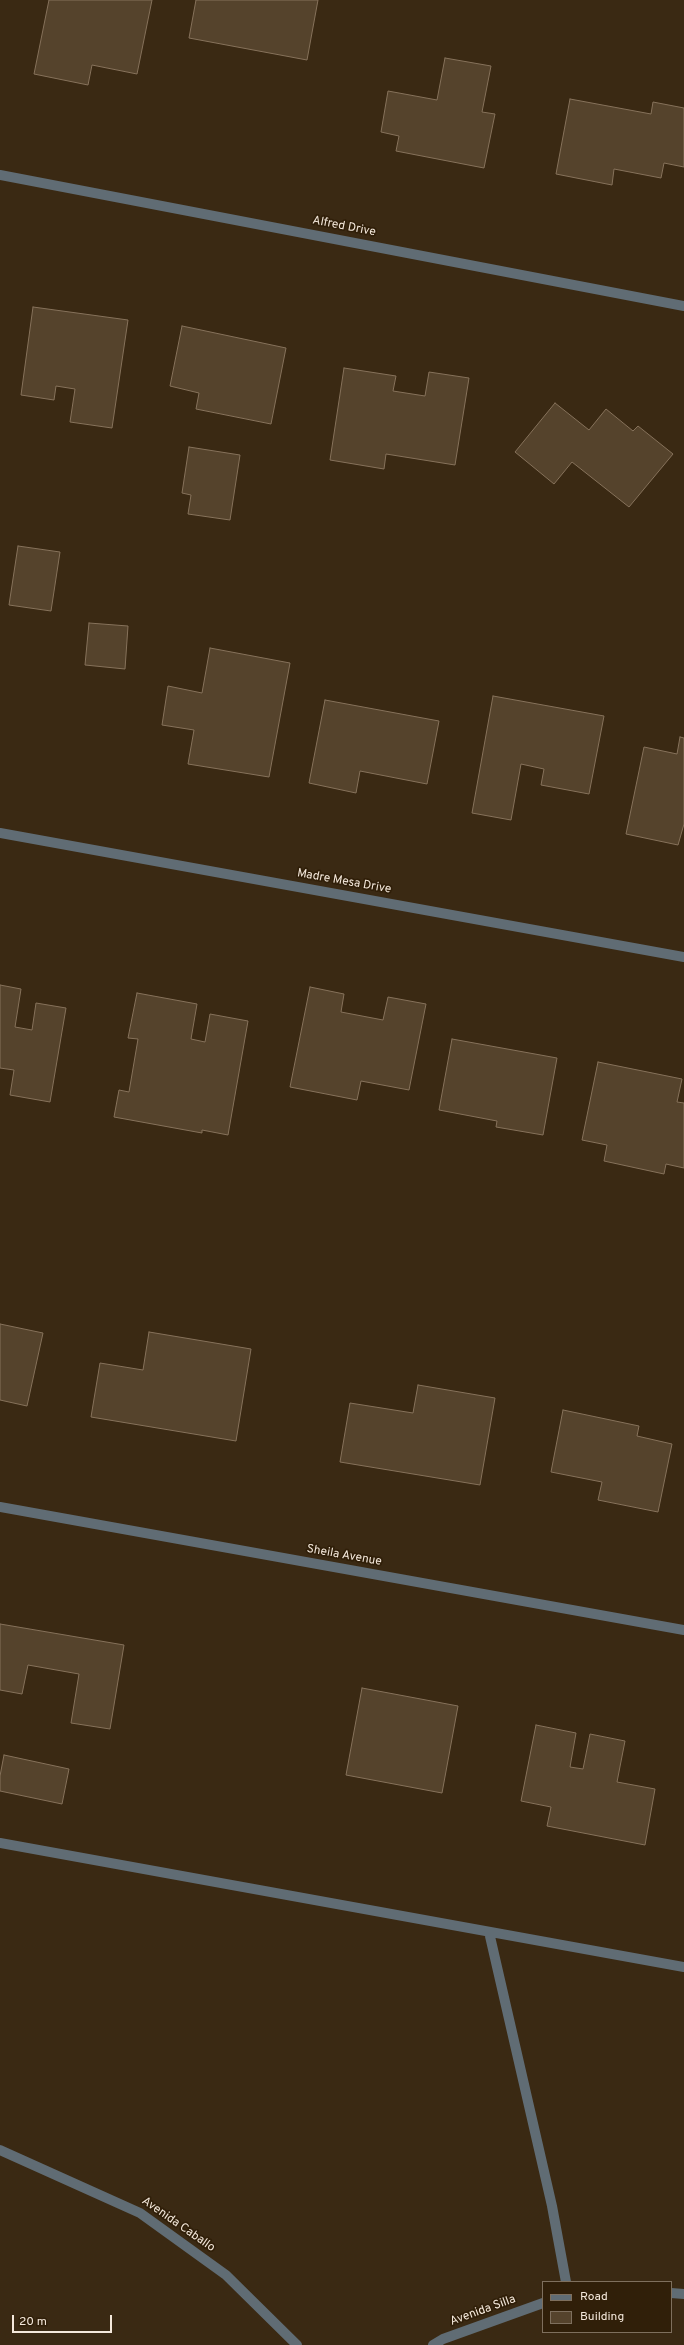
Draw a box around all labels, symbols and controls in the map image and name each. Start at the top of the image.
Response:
street label: Alfred Drive [311,214,377,240]
street label: Madre Mesa Drive [296,867,392,897]
street label: Sheila Avenue [305,1542,383,1570]
street label: Avenida Caballo [139,2194,217,2256]
legend [542,2281,672,2333]
text: Road [580,2289,608,2305]
street label: Avenida Silla [448,2292,518,2330]
scale bar [14,2307,114,2333]
text: Building [580,2309,624,2325]
text: 20 m [19,2314,47,2330]

